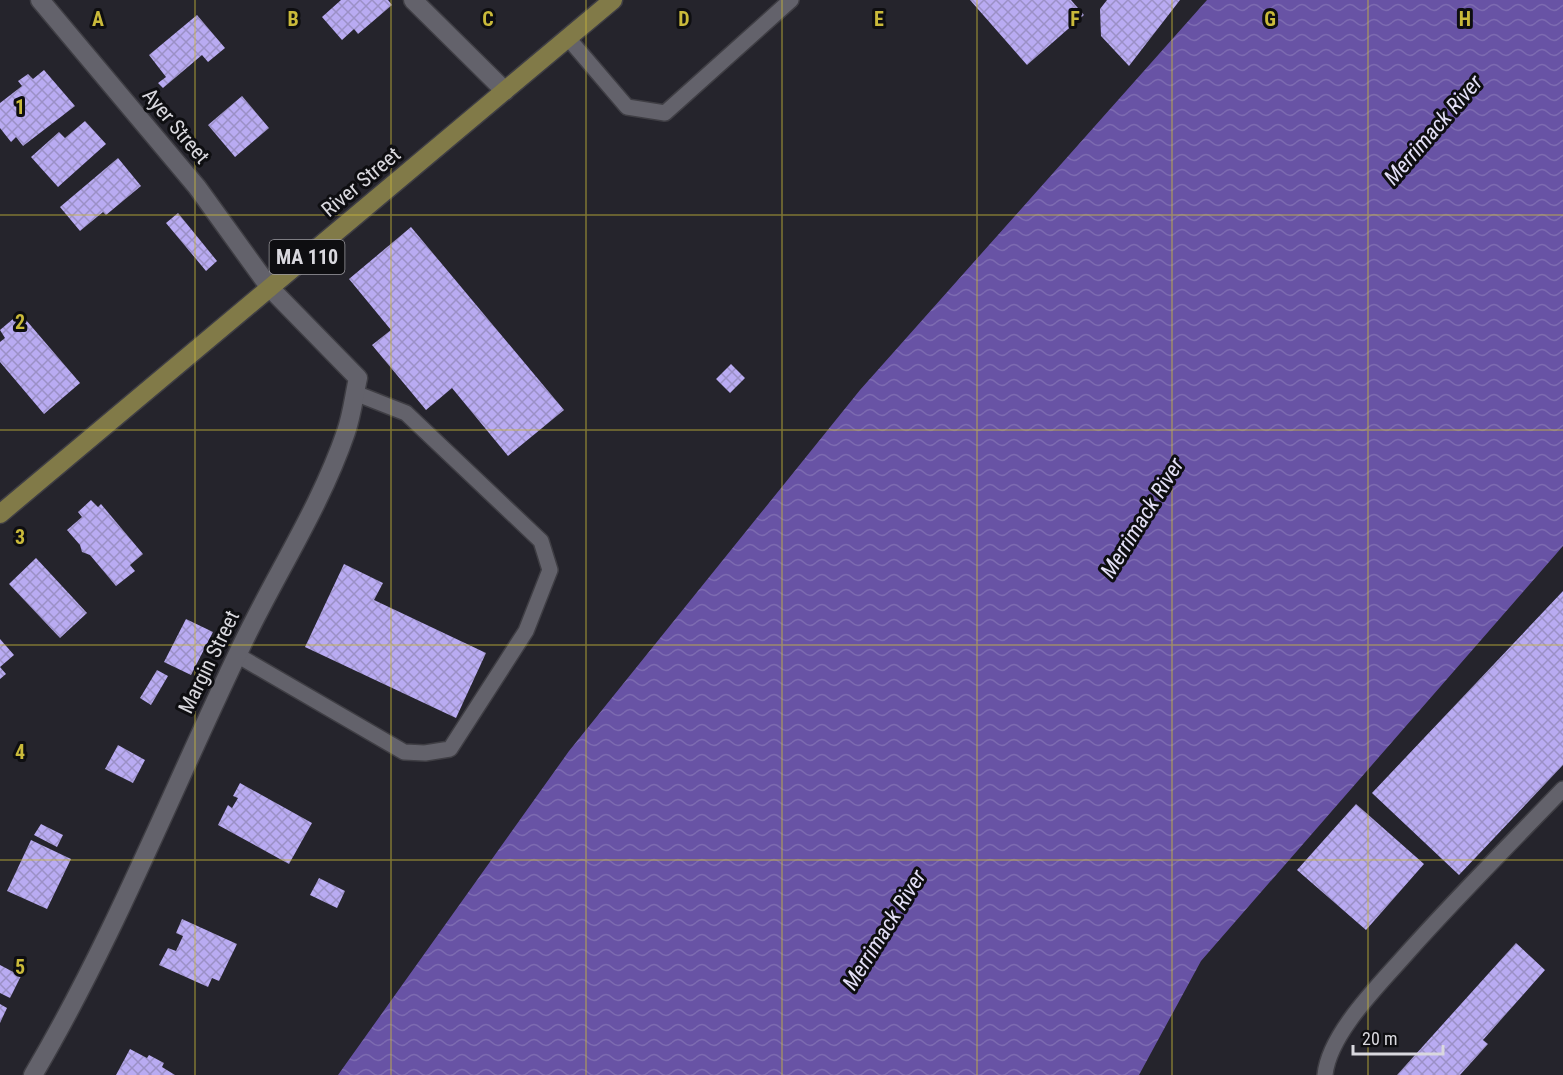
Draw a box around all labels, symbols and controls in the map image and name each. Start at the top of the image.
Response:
text: A [92,7,104,31]
text: B [287,7,299,31]
text: C [482,7,494,31]
text: D [678,7,690,31]
text: E [874,7,884,31]
text: F [1070,7,1080,31]
text: G [1264,7,1276,31]
text: H [1459,7,1471,31]
water label: Merrimack River [1379,70,1488,190]
street label: Ayer Street [138,84,214,168]
text: 1 [15,95,25,119]
street label: River Street [317,142,405,222]
road number: MA 110 [270,240,344,274]
text: 2 [15,310,25,334]
water label: Merrimack River [1095,453,1189,583]
text: 3 [15,525,25,549]
street label: Margin Street [174,607,244,717]
text: 4 [15,740,25,764]
water label: Merrimack River [837,865,931,995]
text: 5 [15,955,25,979]
scale bar [1353,1018,1443,1056]
text: 20 m [1362,1028,1397,1049]

